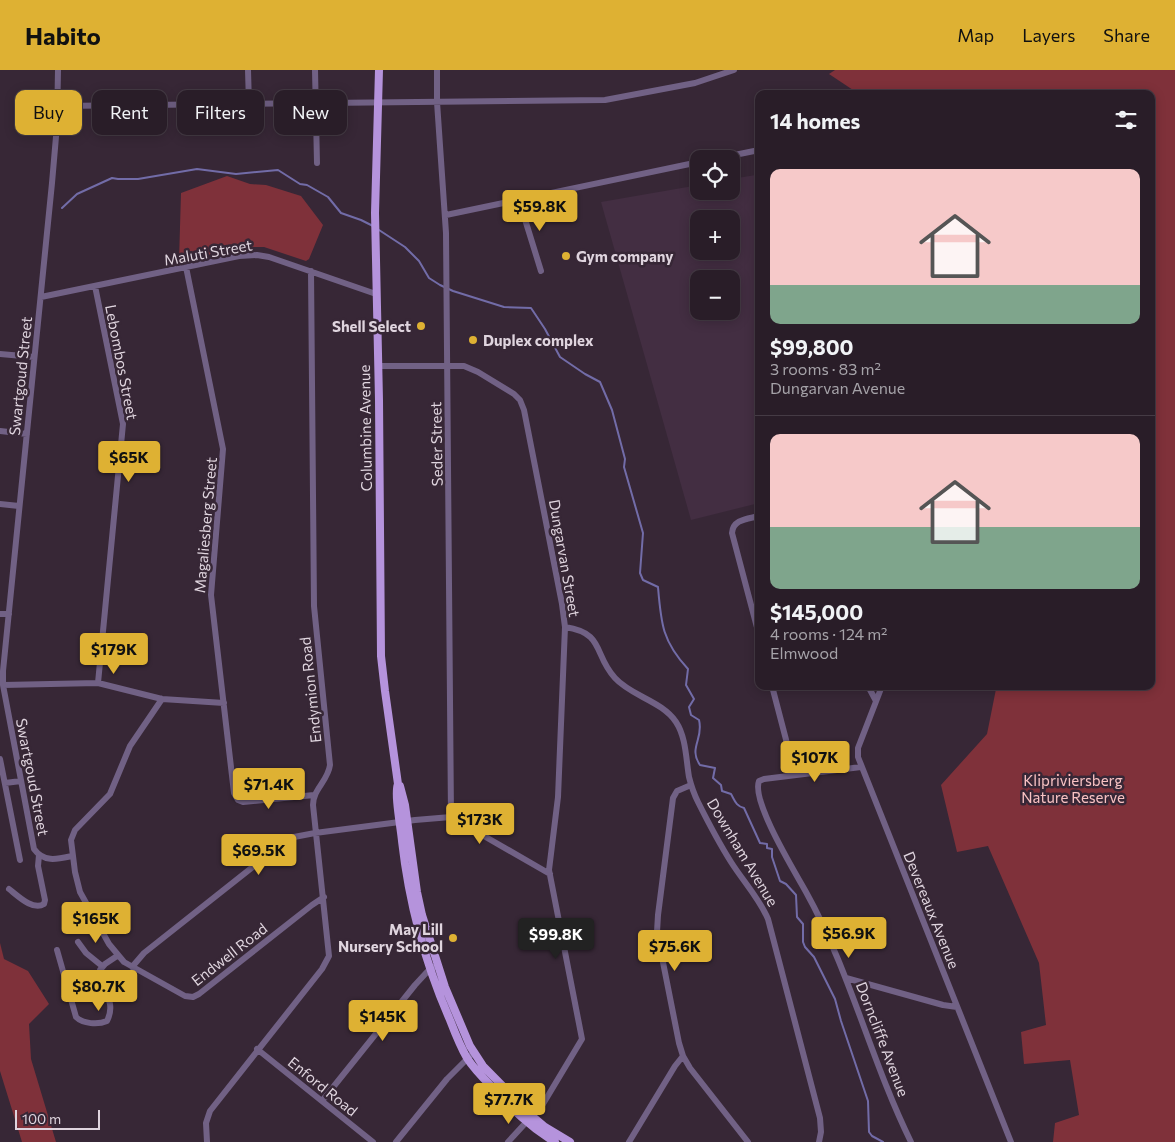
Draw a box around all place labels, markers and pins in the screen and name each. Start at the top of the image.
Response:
pin: $59.8K [499,190,581,232]
place label: Gym company [576,247,674,265]
marker: Gym company [560,250,572,262]
place label: Shell Select [332,317,411,335]
marker: Shell Select [415,320,427,332]
place label: Duplex complex [483,331,594,349]
marker: Duplex complex [467,334,479,346]
pin: $65K [99,440,159,483]
pin: $179K [79,632,149,675]
pin: $107K [780,740,850,783]
pin: $71.4K [228,768,310,810]
pin: $173K [445,802,515,845]
pin: $69.5K [218,834,300,876]
pin: $165K [61,902,131,944]
pin: $56.9K [808,916,890,959]
pin: $99.8K [515,918,597,960]
place label: May Lill Nursery School [338,920,443,955]
pin: $75.6K [634,930,716,972]
marker: May Lill Nursery School [447,932,459,944]
pin: $80.7K [58,970,140,1012]
pin: $145K [348,1000,418,1042]
pin: $77.7K [468,1082,550,1125]

